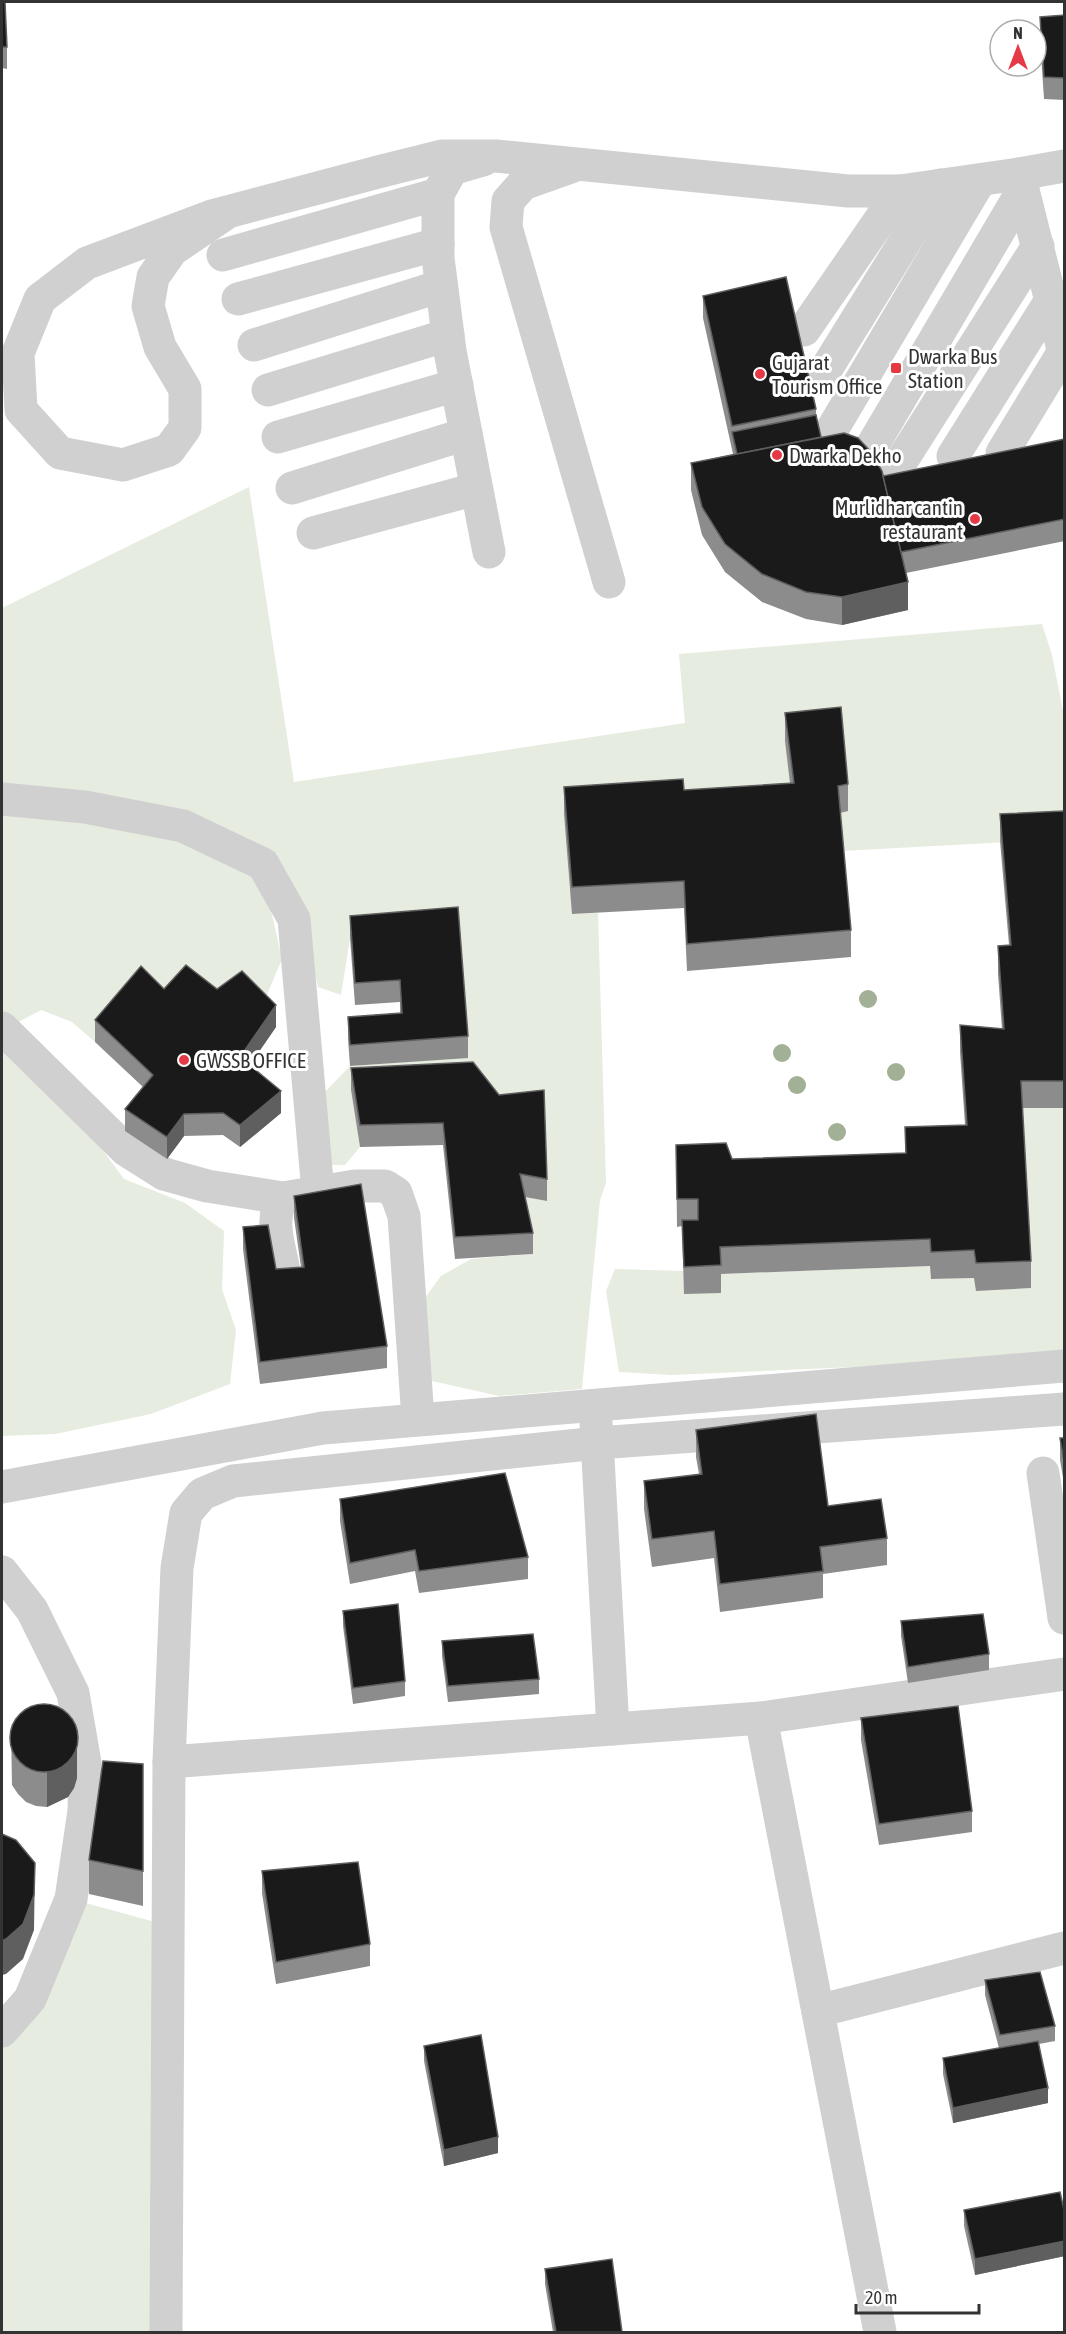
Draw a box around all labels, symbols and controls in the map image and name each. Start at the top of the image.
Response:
north arrow [988,18,1048,78]
text: N [1013,24,1023,42]
place label: Dwarka Bus Station [908,344,997,392]
place label: Gujarat Tourism Office [772,350,882,398]
marker: Dwarka Bus Station [889,361,903,375]
marker: Gujarat Tourism Office [753,367,767,381]
place label: Dwarka Dekho [789,443,902,467]
marker: Dwarka Dekho [770,448,784,462]
place label: Murlidhar cantin restaurant [834,495,963,543]
marker: Murlidhar cantin restaurant [968,512,982,526]
place label: GWSSB OFFICE [196,1048,306,1072]
marker: GWSSB OFFICE [177,1053,191,1067]
scale bar [856,2277,979,2315]
text: 20 m [865,2287,897,2308]

